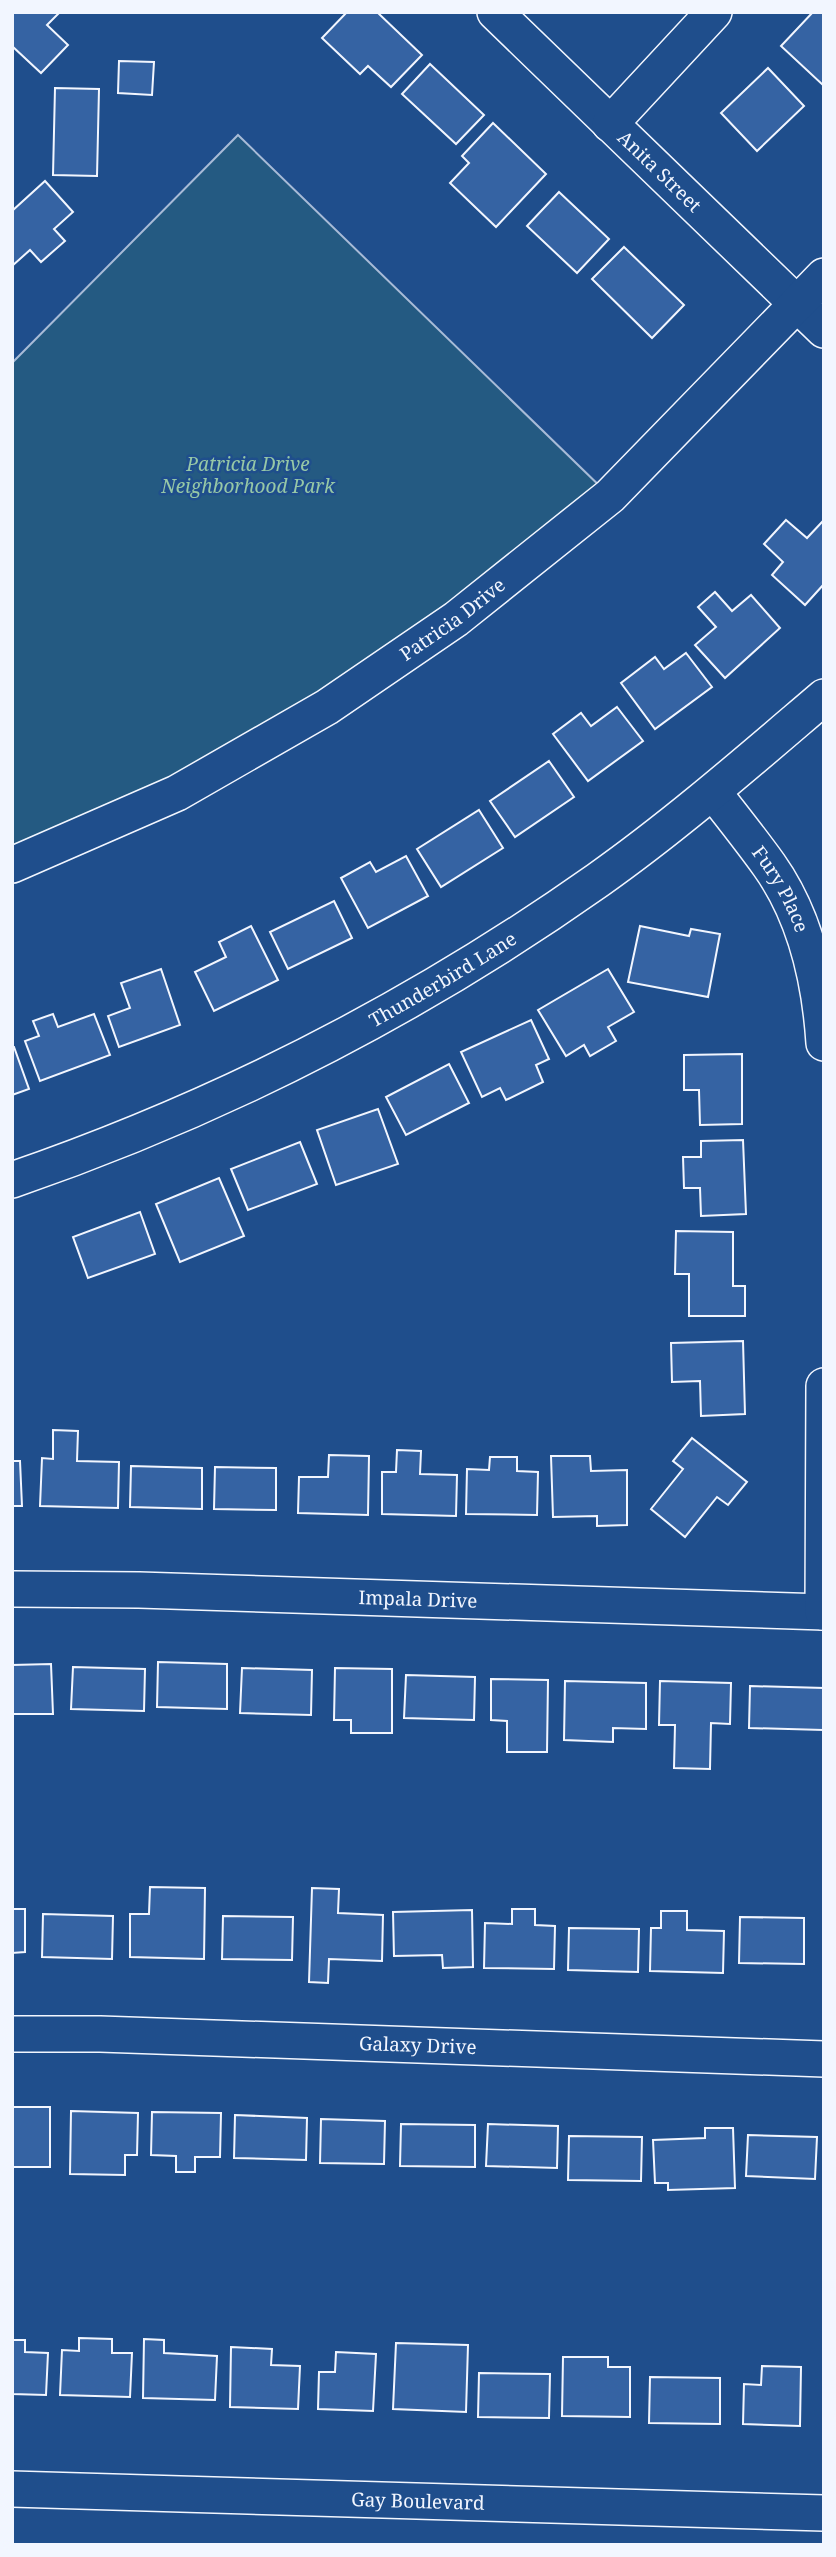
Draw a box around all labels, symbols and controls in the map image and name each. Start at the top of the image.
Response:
street label: Anita Street [612,125,707,218]
park label: Patricia Drive Neighborhood Park [160,451,336,499]
street label: Patricia Drive [394,572,511,667]
street label: Fury Place [746,840,815,936]
street label: Thunderbird Lane [364,925,521,1033]
street label: Impala Drive [358,1584,478,1614]
street label: Galaxy Drive [359,2030,477,2060]
street label: Gay Boulevard [351,2486,485,2516]

